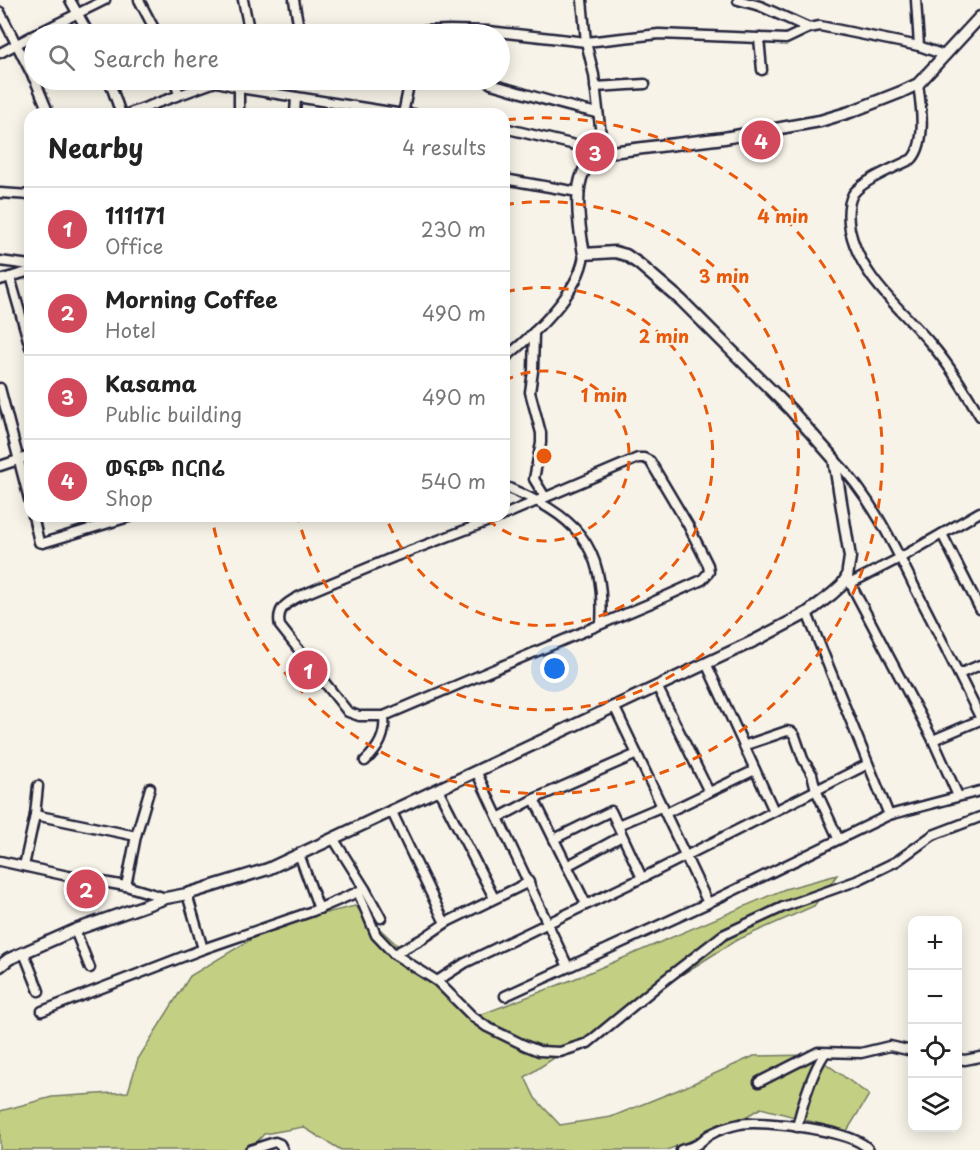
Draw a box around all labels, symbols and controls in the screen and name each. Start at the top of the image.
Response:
search box [24,24,510,90]
icon: search [45,41,78,74]
text: Search here [93,41,219,74]
pin: 4 [742,118,780,162]
text: Nearby [48,128,143,167]
pin: 3 [576,130,614,174]
text: 4 results [402,132,486,162]
text: 111171 [105,198,165,231]
text: 4 min [757,202,809,229]
text: 1 [63,214,72,244]
text: 230 m [421,214,486,244]
text: Office [105,231,163,261]
text: 3 min [699,262,749,289]
text: Morning Coffee [105,282,278,315]
text: 2 [60,298,75,328]
text: 490 m [422,298,486,328]
text: Hotel [105,315,156,345]
text: 2 min [639,322,689,349]
text: Kasama [105,366,197,399]
text: 1 min [581,381,627,408]
text: 3 [61,382,74,412]
text: 490 m [422,382,486,412]
text: Public building [105,399,242,429]
centre of rings [534,446,554,466]
text: ወፍጮ በርበሬ [105,450,225,483]
text: 4 [61,466,74,496]
text: 540 m [420,466,486,496]
text: Shop [105,483,153,513]
pin: 1 [288,648,328,692]
your location [540,654,569,683]
pin: 2 [66,866,106,912]
map controls [908,916,962,1132]
button: + [908,916,962,970]
button: − [908,970,962,1024]
button: locate [908,1024,962,1078]
button: layers [908,1078,962,1132]

